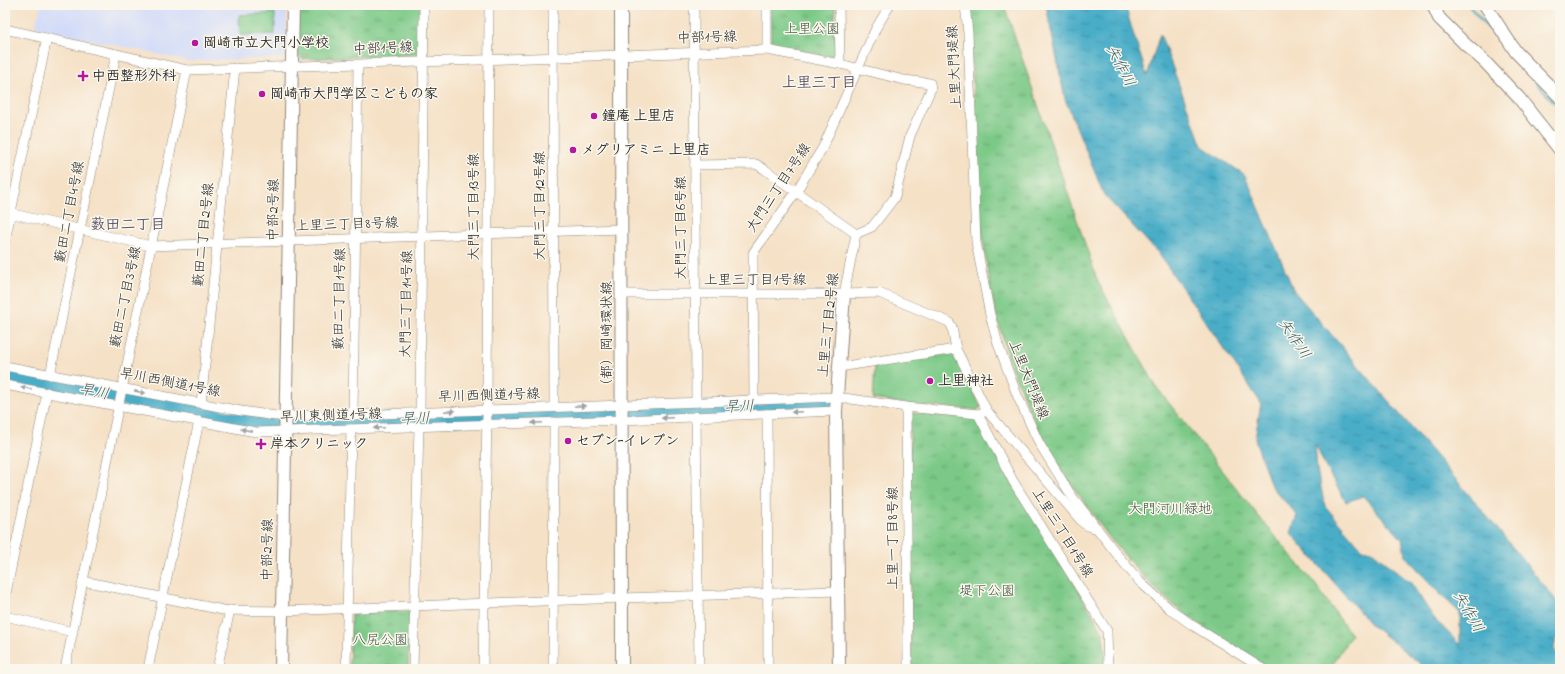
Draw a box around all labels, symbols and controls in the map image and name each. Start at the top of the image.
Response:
park label: 上里公園 [784,19,840,40]
street label: 上里大門堤線 [942,25,968,109]
street label: 中部1号線 [676,26,738,50]
place label: 岡崎市立大門小学校 [203,33,329,54]
street label: 中部1号線 [352,37,414,61]
marker: 岡崎市立大門小学校 [190,38,200,48]
water label: 矢作川 [1100,41,1140,91]
place label: 中西整形外科 [92,66,177,87]
marker: 中西整形外科 [77,70,89,82]
district label: 上里三丁目 [781,72,857,94]
place label: 岡崎市大門学区こどもの家 [270,84,438,105]
marker: 岡崎市大門学区こどもの家 [257,89,267,99]
place label: 鐘庵 上里店 [602,106,676,127]
marker: 鐘庵 上里店 [589,111,599,121]
street label: 大門三丁目7号線 [741,139,817,237]
place label: メグリアミニ 上里店 [581,140,711,161]
marker: メグリアミニ 上里店 [568,145,578,155]
street label: 大門三丁目12号線 [530,151,551,261]
street label: 大門三丁目13号線 [464,153,485,261]
street label: 藪田二丁目4号線 [50,159,90,265]
street label: 大門三丁目6号線 [671,176,692,280]
street label: 中部2号線 [263,178,285,242]
street label: 藪田二丁目2号線 [188,182,220,288]
street label: 上里三丁目8号線 [295,213,399,237]
district label: 薮田二丁目 [90,214,166,236]
street label: 藪田二丁目3号線 [105,244,147,350]
street label: 藪田二丁目1号線 [329,248,351,350]
street label: 大門三丁目14号線 [396,250,418,358]
street label: 上里三丁目1号線 [704,270,806,291]
street label: 上里三丁目2号線 [813,272,845,378]
street label: （都）岡崎環状線 [597,281,618,393]
water label: 矢作川 [1272,314,1316,364]
street label: 上里大門堤線 [1003,337,1053,423]
street label: 早川西側道1号線 [118,363,222,403]
place label: 上里神社 [938,371,994,392]
marker: 上里神社 [925,376,935,386]
water label: 早川 [77,378,111,406]
street label: 早川西側道1号線 [437,384,541,408]
one-way arrow [20,385,32,391]
one-way arrow [133,389,146,395]
water label: 早川 [724,395,754,419]
one-way arrow [574,403,587,409]
street label: 早川東側道1号線 [279,404,383,428]
water label: 早川 [400,407,430,431]
one-way arrow [444,408,457,414]
one-way arrow [791,409,803,416]
one-way arrow [661,414,673,421]
one-way arrow [531,419,543,426]
one-way arrow [372,425,385,431]
one-way arrow [240,427,252,433]
place label: セブン-イレブン [576,431,679,452]
place label: 岸本クリニック [270,434,368,455]
marker: セブン-イレブン [563,436,573,446]
marker: 岸本クリニック [255,438,267,450]
street label: 上里三丁目1号線 [1026,484,1098,582]
street label: 上里一丁目8号線 [883,486,904,590]
park label: 大門河川緑地 [1128,499,1212,520]
street label: 中部2号線 [257,518,279,582]
park label: 堤下公園 [959,581,1015,602]
water label: 矢作川 [1447,587,1489,637]
park label: 八尻公園 [352,630,408,651]

